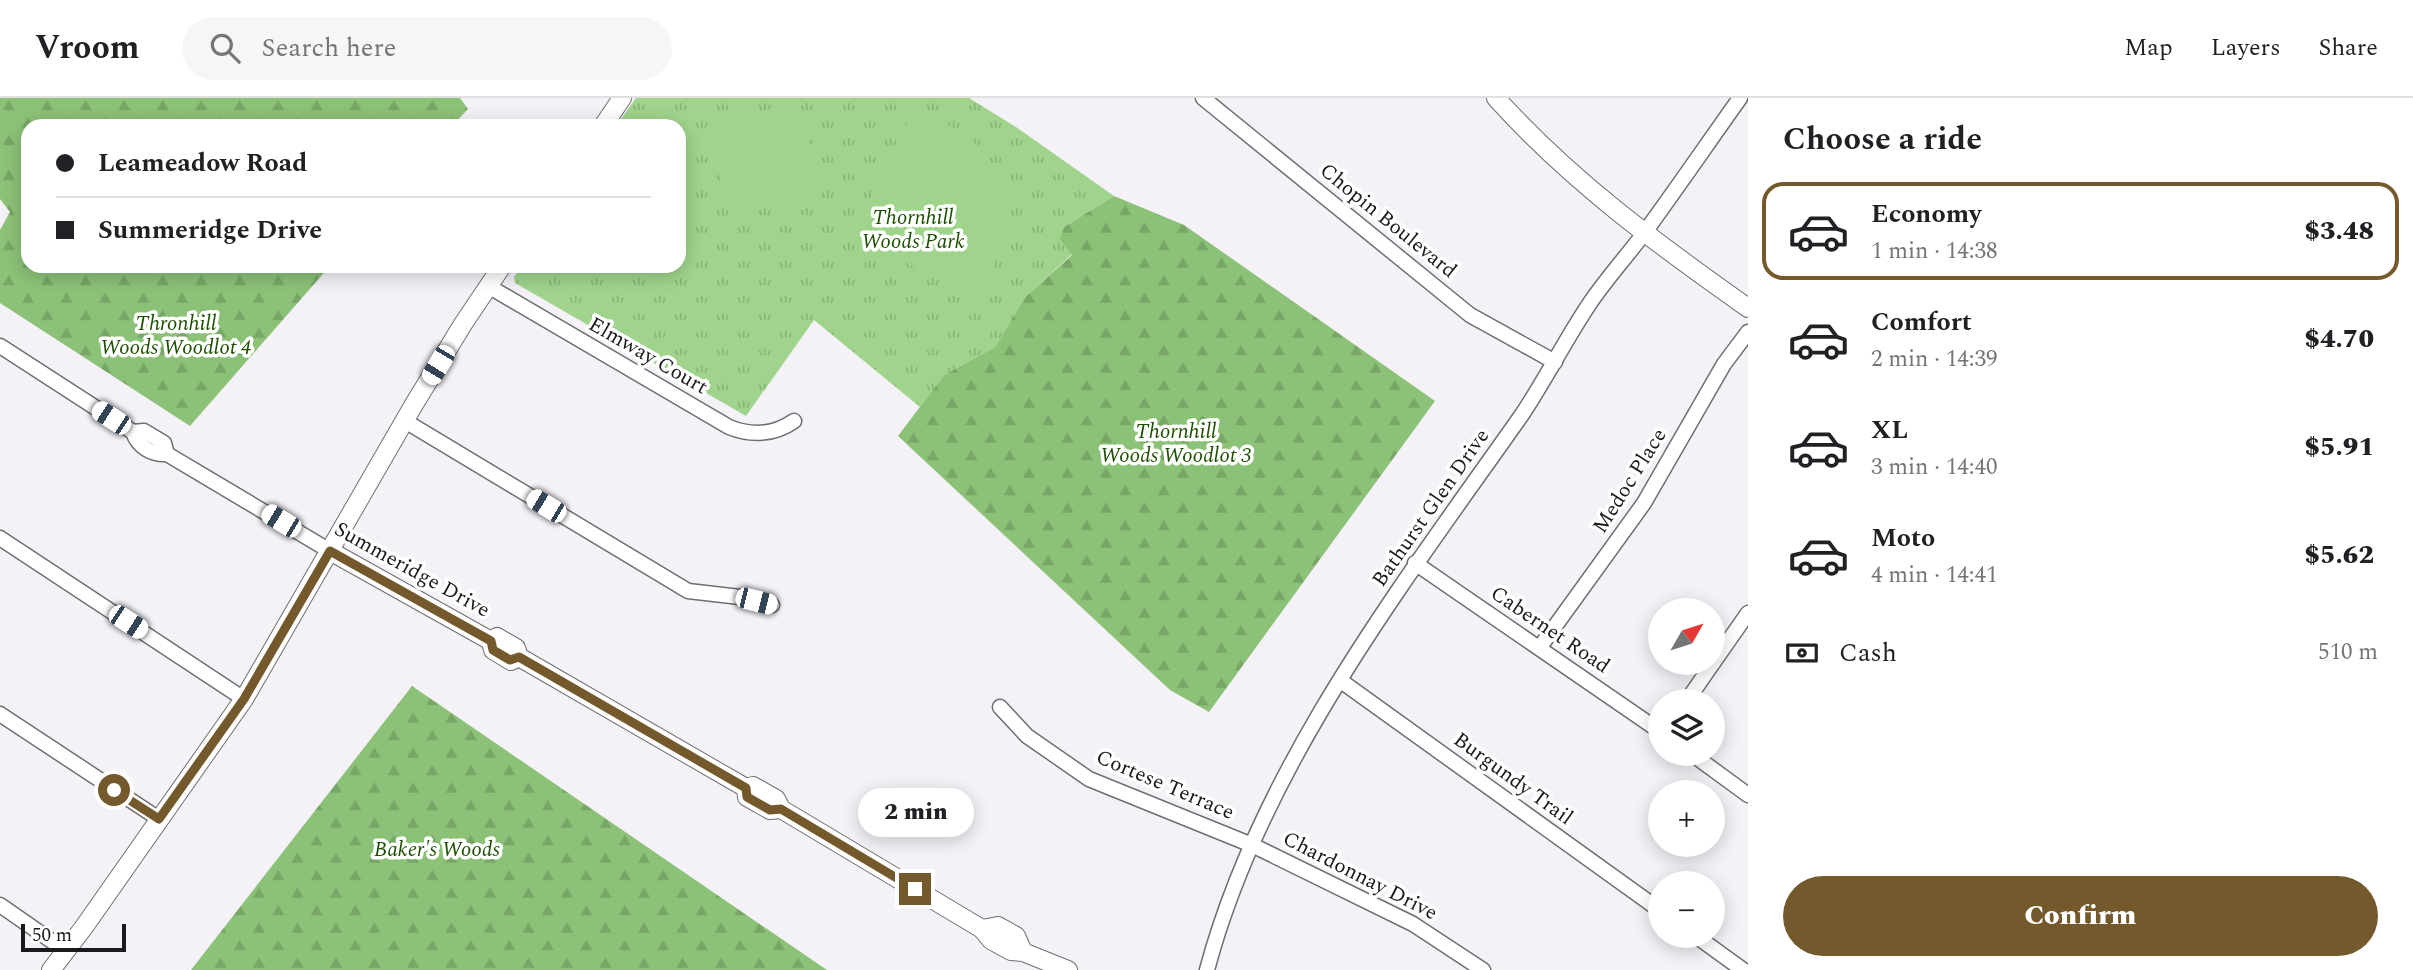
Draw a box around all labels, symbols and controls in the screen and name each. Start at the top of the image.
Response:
search box [182,17,672,80]
text: Vroom [35,23,140,73]
text: Search here [262,28,396,68]
icon: search [206,29,244,67]
text: Map [2124,30,2173,66]
text: Layers [2211,30,2281,66]
text: Share [2319,30,2378,66]
text: Choose a ride [1783,115,1982,164]
text: Leameadow Road [98,143,307,183]
street label: Chopin Boulevard [1312,155,1464,287]
text: Economy [1871,194,1981,234]
icon: car [1787,200,1850,263]
park label: Thornhill Woods Park [862,202,965,258]
text: Summeridge Drive [98,210,322,250]
text: $3.48 [2304,211,2374,251]
text: 1 min · 14:38 [1871,234,1998,269]
text: Comfort [1871,302,1972,342]
park label: Thronhill Woods Woodlot 4 [100,308,252,364]
icon: car [1787,308,1850,371]
street label: Elmway Court [582,309,714,403]
text: $4.70 [2304,319,2374,359]
car [419,342,458,388]
text: 2 min · 14:39 [1871,342,1998,377]
car [88,398,135,438]
text: XL [1871,410,1908,450]
park label: Thornhill Woods Woodlot 3 [1100,416,1252,472]
icon: car [1787,416,1850,479]
street label: Bathurst Glen Drive [1364,422,1498,594]
street label: Medoc Place [1585,422,1675,540]
text: $5.91 [2304,427,2374,467]
text: 3 min · 14:40 [1871,450,1998,485]
car [523,486,570,526]
car [258,501,305,541]
street label: Summeridge Drive [328,514,496,626]
text: Moto [1871,518,1935,558]
icon: car [1787,524,1850,587]
text: $5.62 [2304,535,2374,575]
text: 4 min · 14:41 [1871,558,1998,593]
street label: Cabernet Road [1484,578,1616,682]
car [734,586,779,616]
north arrow [1648,598,1726,676]
map controls [1648,598,1725,948]
car [105,602,152,642]
text: Cash [1839,633,1897,673]
icon: cash [1783,634,1821,672]
text: 510 m [2318,635,2378,670]
button: layers [1648,689,1725,766]
street label: Burgundy Trail [1446,724,1580,834]
street label: Cortese Terrace [1091,741,1239,829]
route start [98,774,130,806]
button: + [1648,780,1725,857]
callout: 2 min [857,788,973,836]
text: 2 min [884,795,948,830]
street label: Chardonnay Drive [1277,823,1443,929]
park label: Baker's Woods [374,834,500,866]
button: − [1648,871,1725,948]
route end [899,873,931,905]
button: Confirm [1783,876,2378,956]
scale bar [21,921,126,953]
text: 50 m [32,921,72,950]

